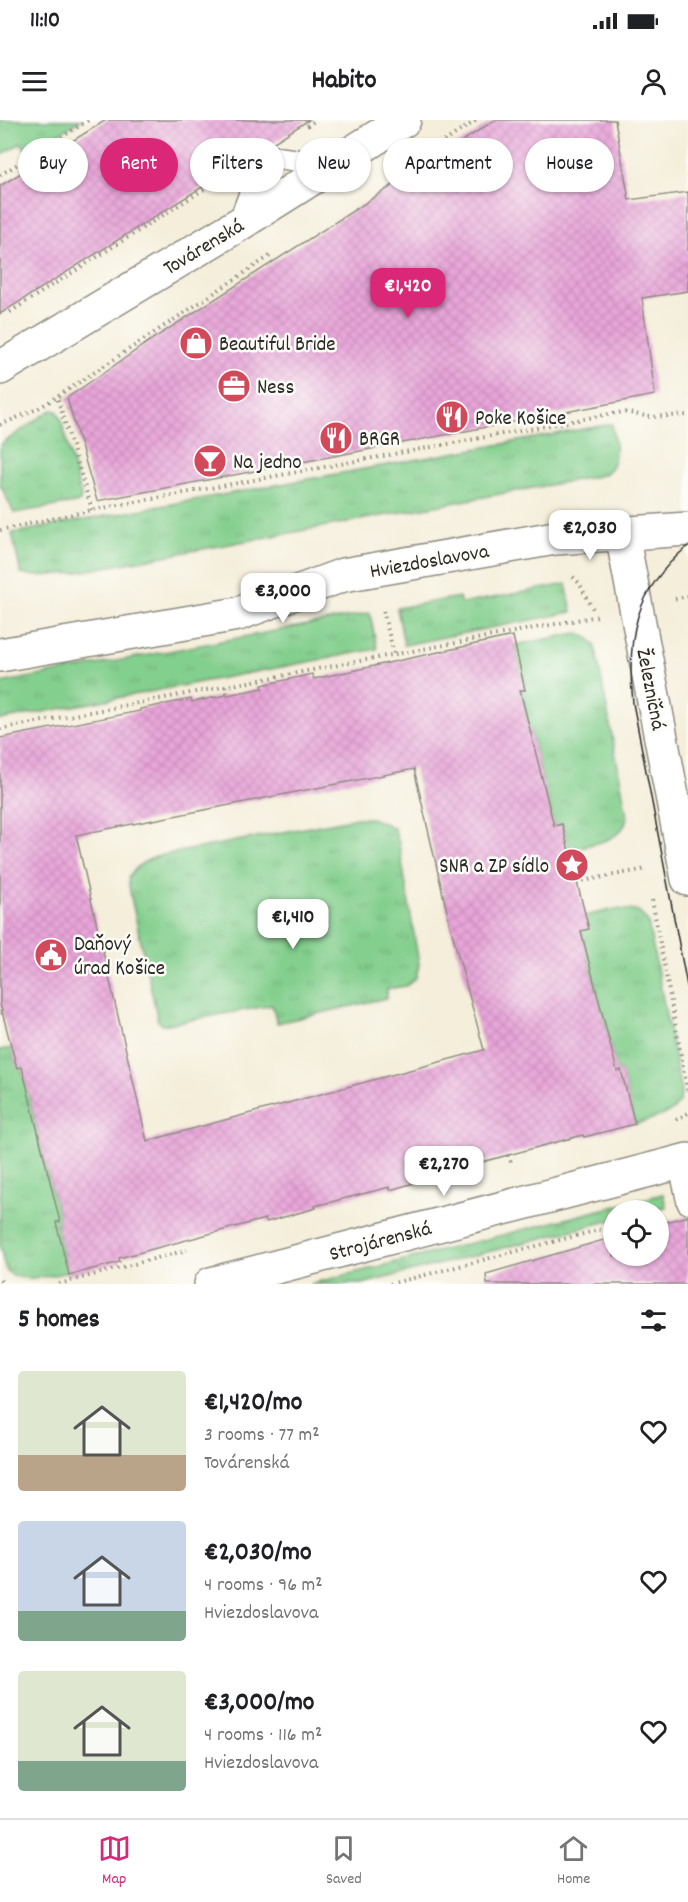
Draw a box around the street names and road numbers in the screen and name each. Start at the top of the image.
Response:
street label: Továrenská [158,212,251,285]
street label: Hviezdoslavova [368,538,492,588]
street label: Železničná [626,646,672,734]
street label: Strojárenská [326,1215,436,1271]

